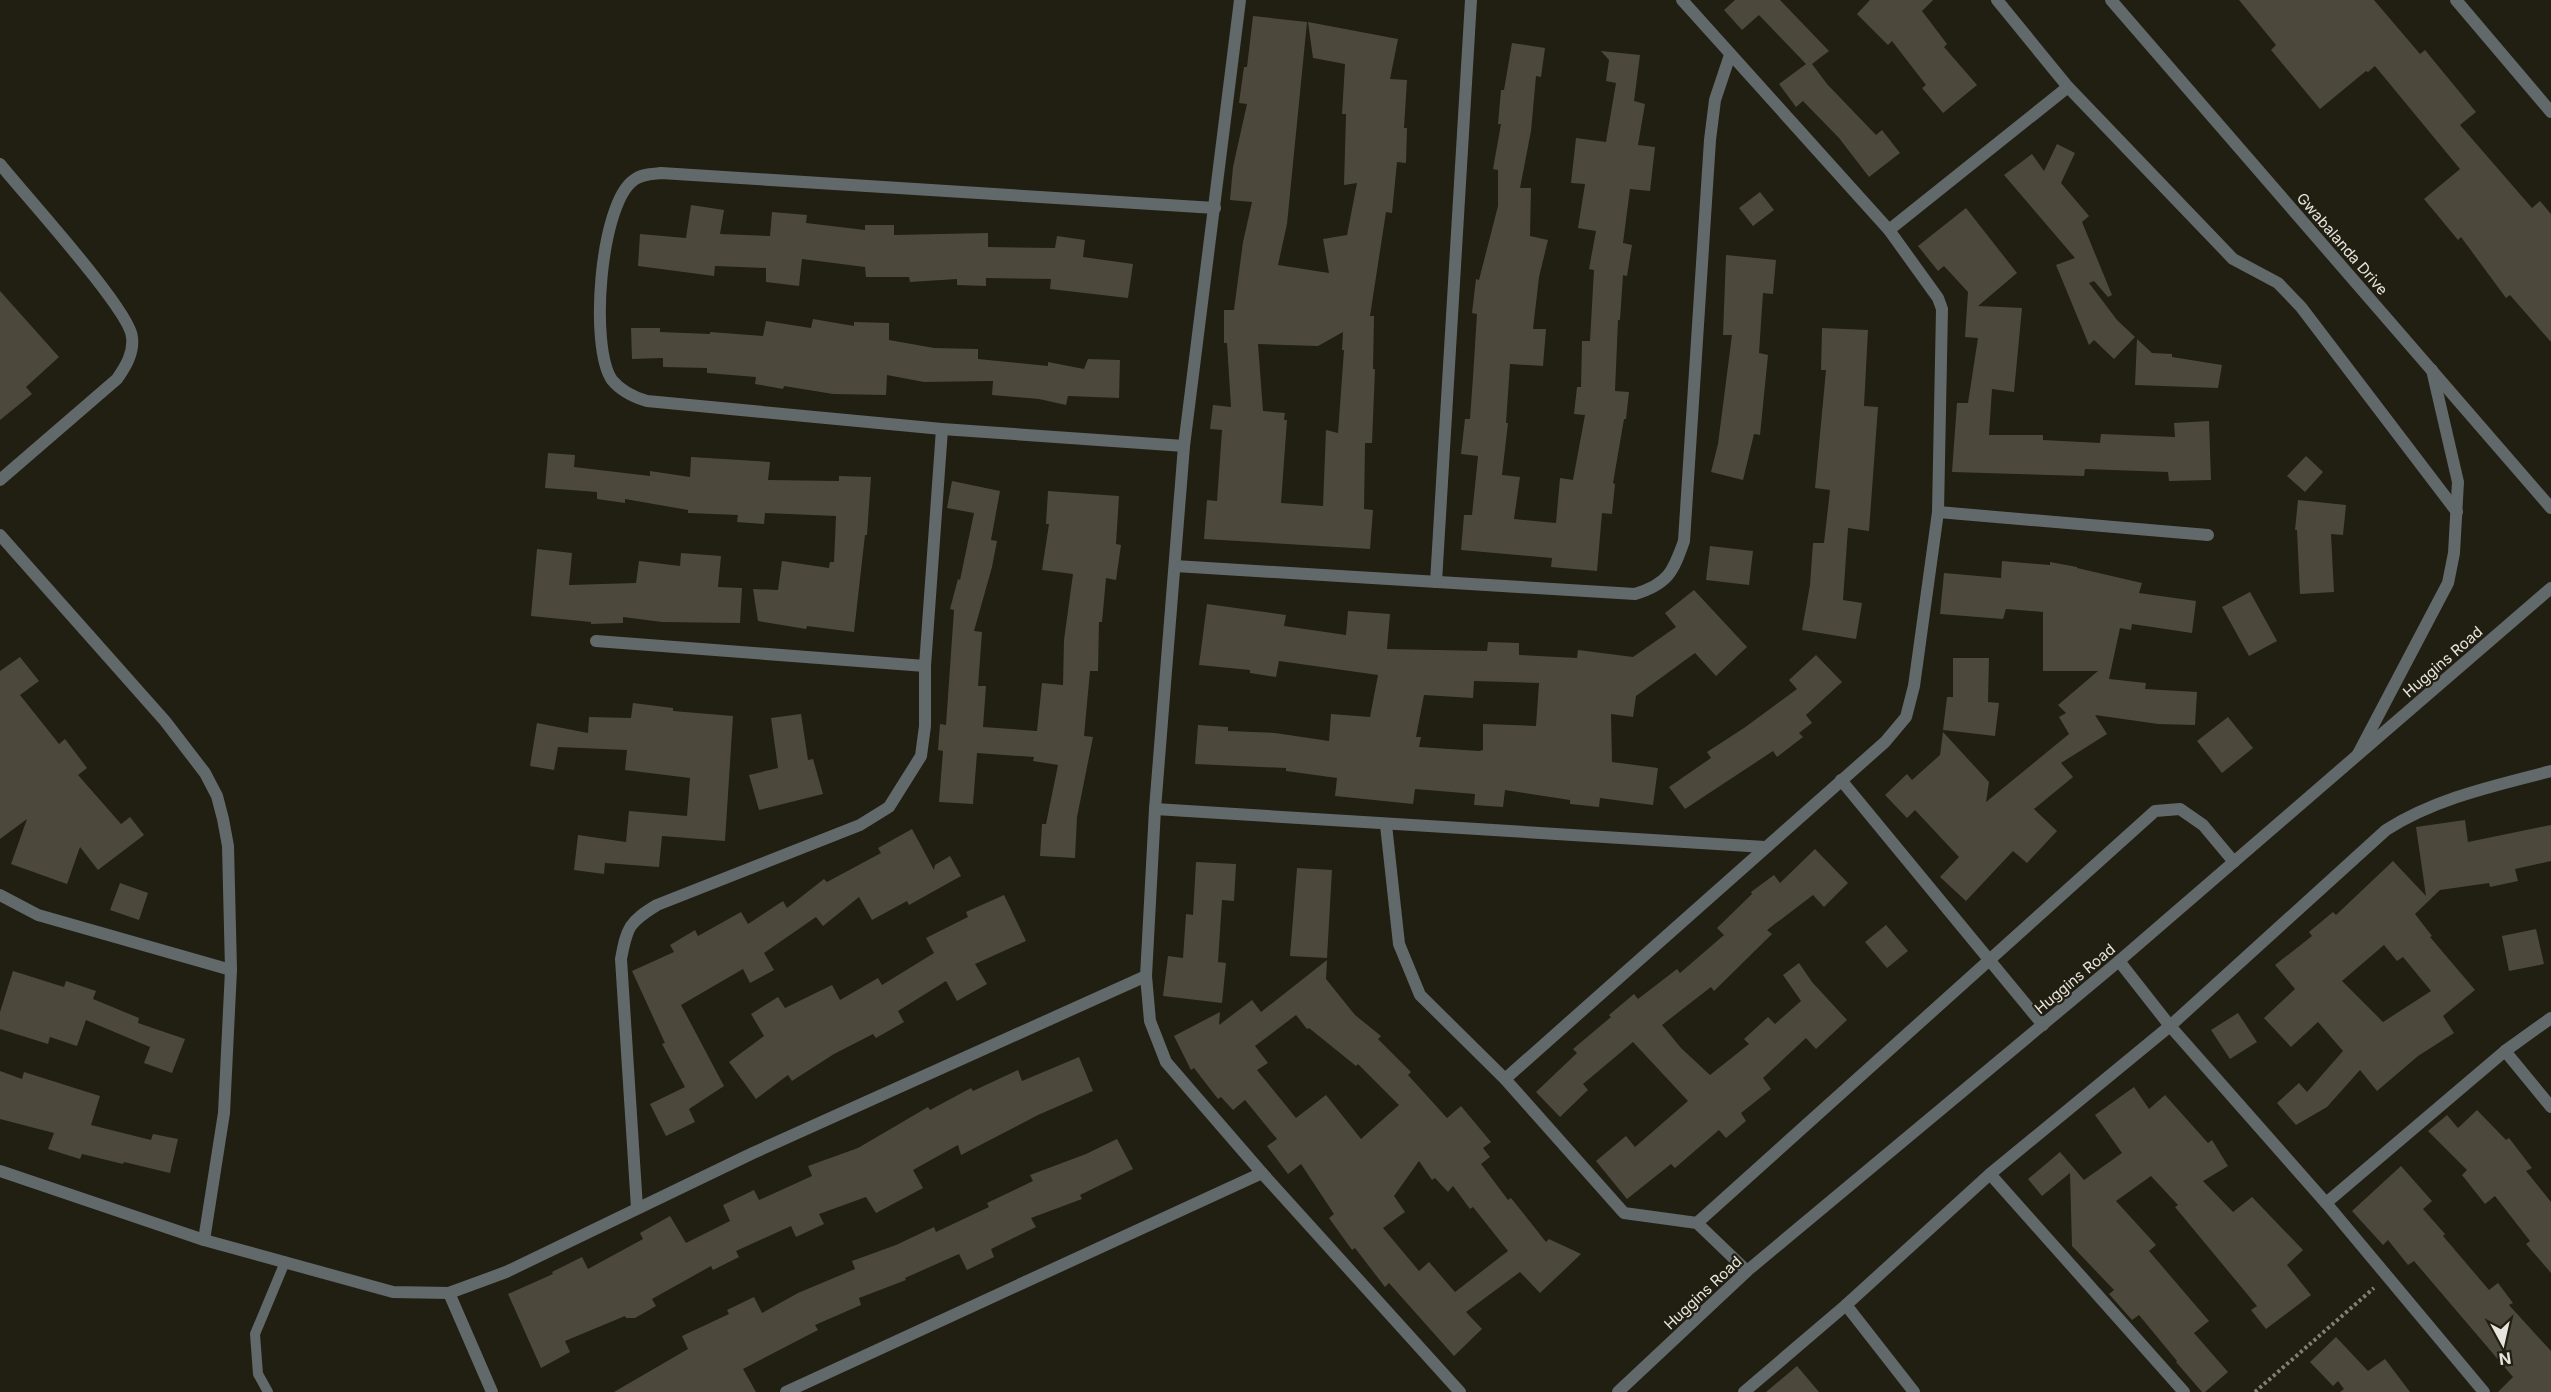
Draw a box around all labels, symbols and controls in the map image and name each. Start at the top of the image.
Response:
street label: Gwabalanda Drive [2293,189,2392,299]
street label: Huggins Road [2399,622,2486,701]
street label: Huggins Road [2031,939,2119,1018]
street label: Huggins Road [1660,1252,1745,1333]
north arrow [2473,1314,2533,1374]
text: N [2498,1348,2513,1370]

